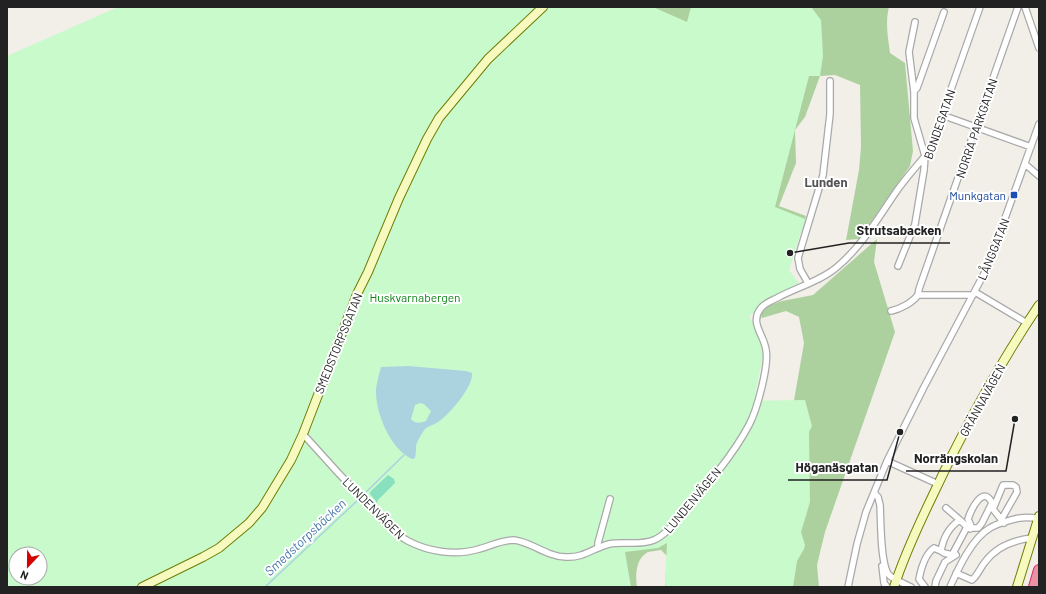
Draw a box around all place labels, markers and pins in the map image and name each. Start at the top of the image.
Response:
place label: Munkgatan [949,188,1006,202]
marker: Munkgatan [1009,190,1019,200]
callout: Strutsabacken [849,218,950,243]
callout: Norrängskolan [906,446,1006,471]
callout: Höganäsgatan [788,455,887,480]

